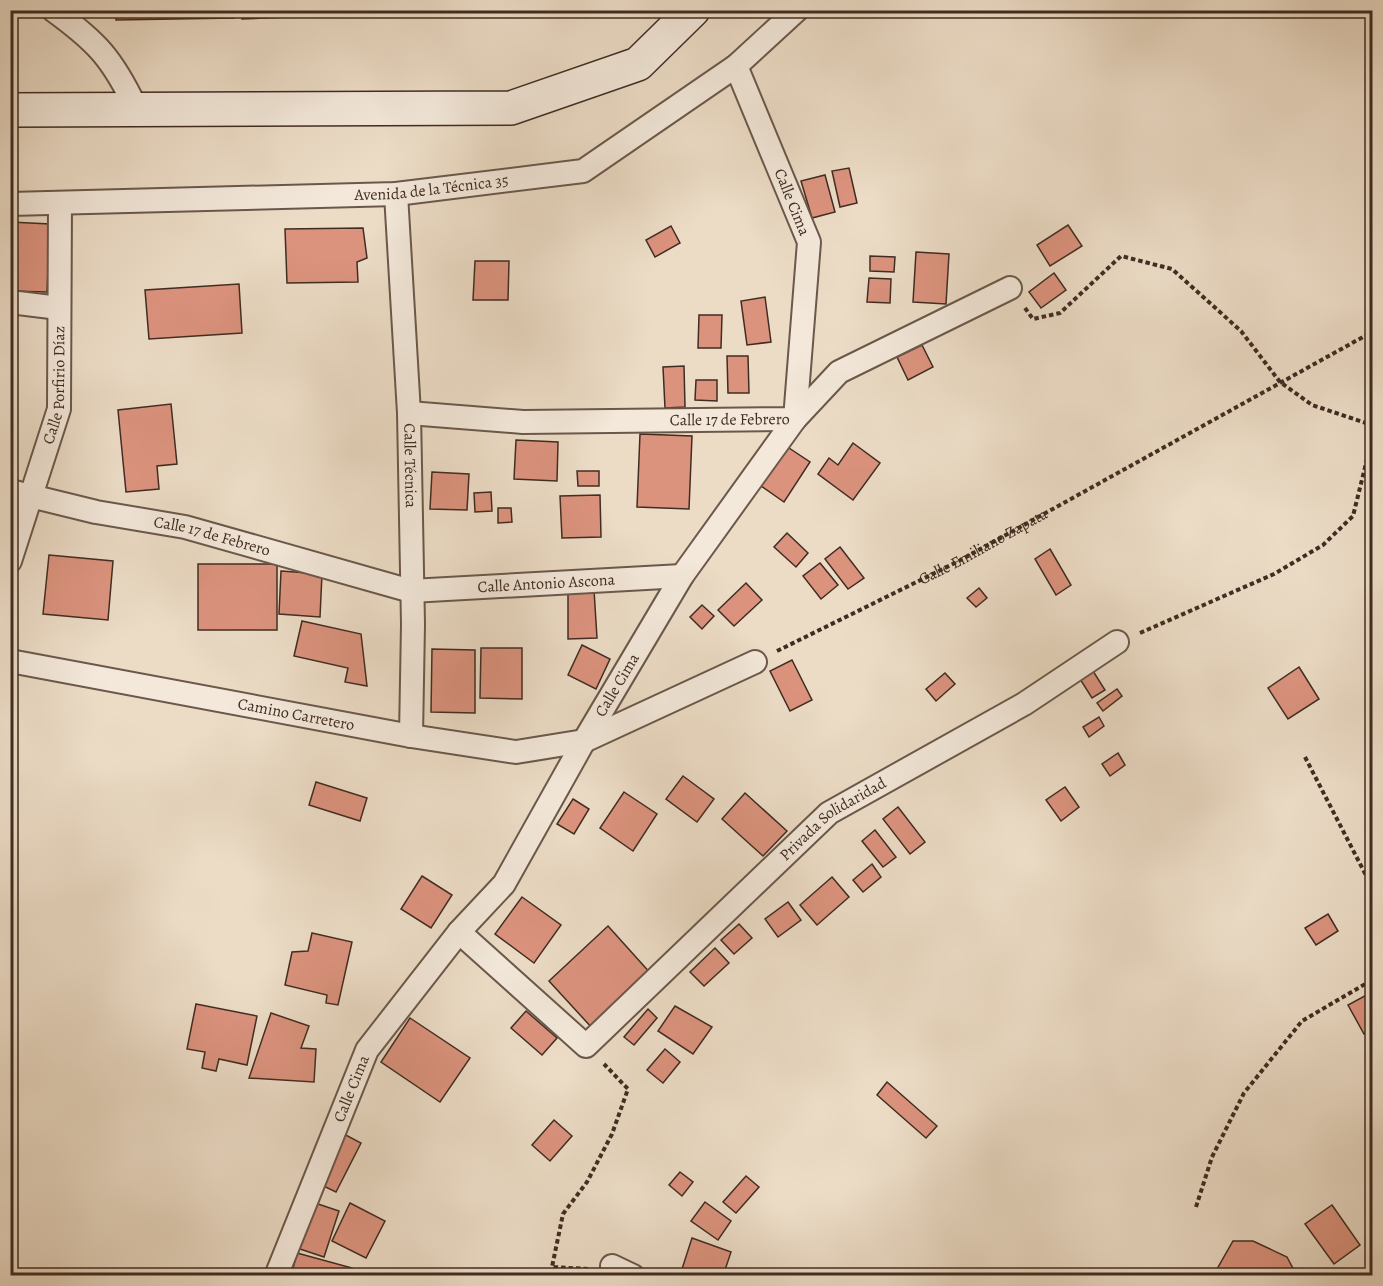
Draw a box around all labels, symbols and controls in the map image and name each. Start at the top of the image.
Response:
street label: Calle Cima [769,165,816,239]
street label: Avenida de la Técnica 35 [353,169,510,206]
street label: Calle Porfirio Díaz [37,326,70,447]
street label: Calle 17 de Febrero [670,408,790,431]
street label: Calle Técnica [398,423,422,509]
street label: Calle Emiliano Zapata [915,503,1052,590]
street label: Calle 17 de Febrero [152,511,273,562]
street label: Calle Antonio Ascona [477,569,616,598]
street label: Calle Cima [590,649,645,721]
street label: Camino Carretero [236,693,356,736]
street label: Privada Solidaridad [775,772,891,866]
street label: Calle Cima [328,1051,375,1125]

